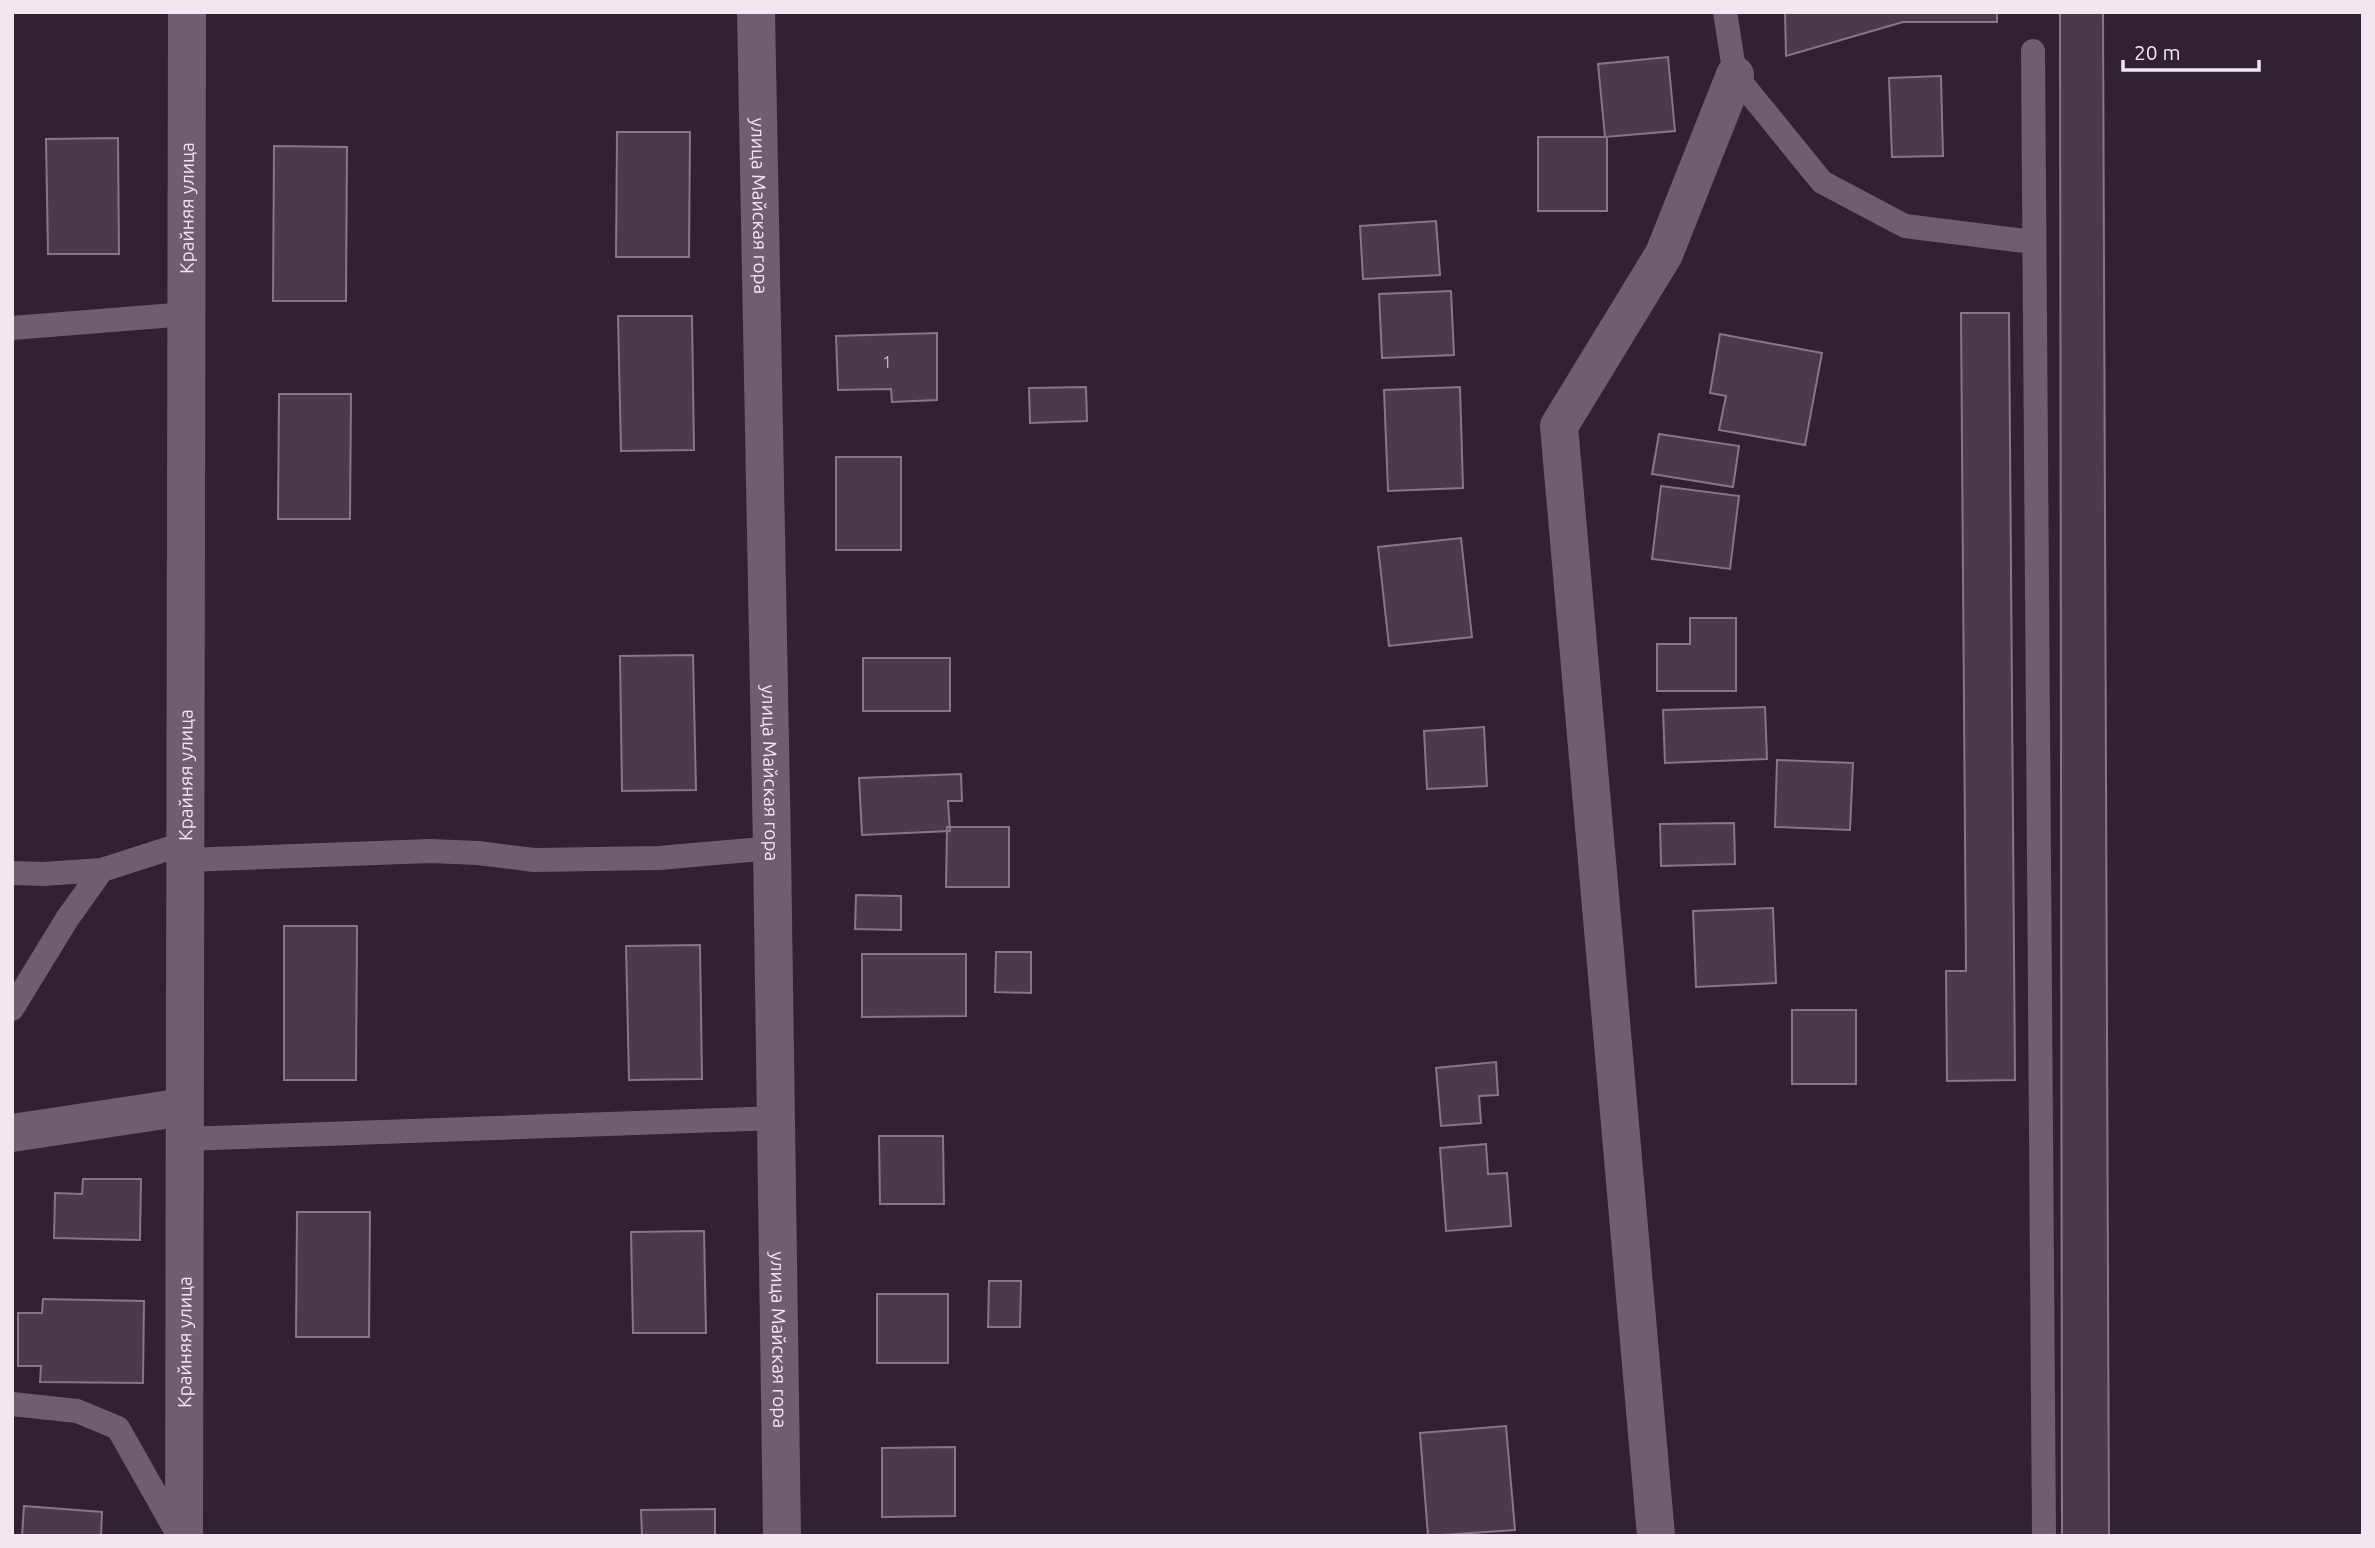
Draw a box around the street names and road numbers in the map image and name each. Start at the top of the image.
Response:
street label: улица Майская гора [747,117,772,294]
street label: Крайняя улица [175,142,198,274]
street label: улица Майская гора [758,684,783,861]
street label: Крайняя улица [174,709,197,841]
street label: улица Майская гора [767,1251,791,1428]
street label: Крайняя улица [173,1276,196,1408]

